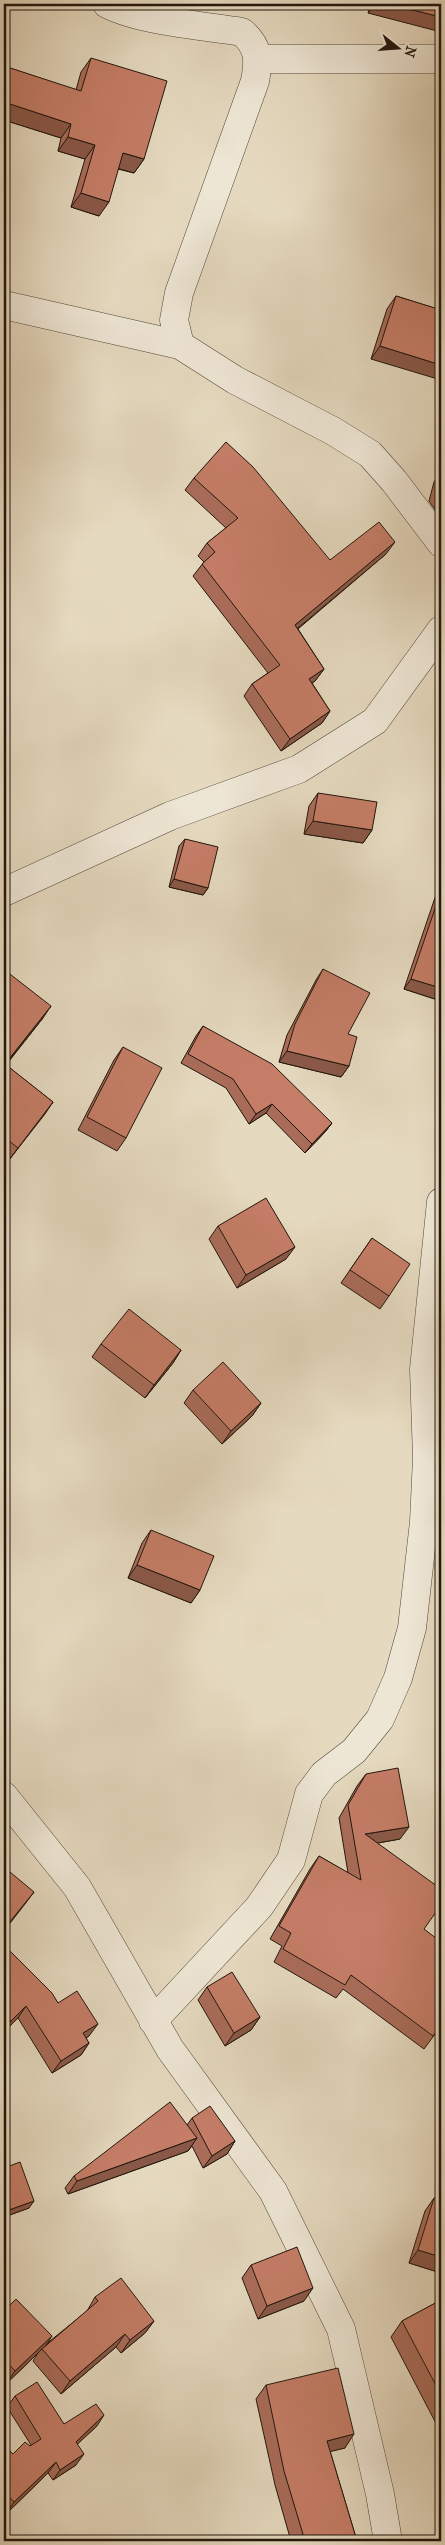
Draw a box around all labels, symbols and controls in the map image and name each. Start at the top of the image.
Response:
north arrow [372,22,422,72]
text: N [400,44,420,60]

